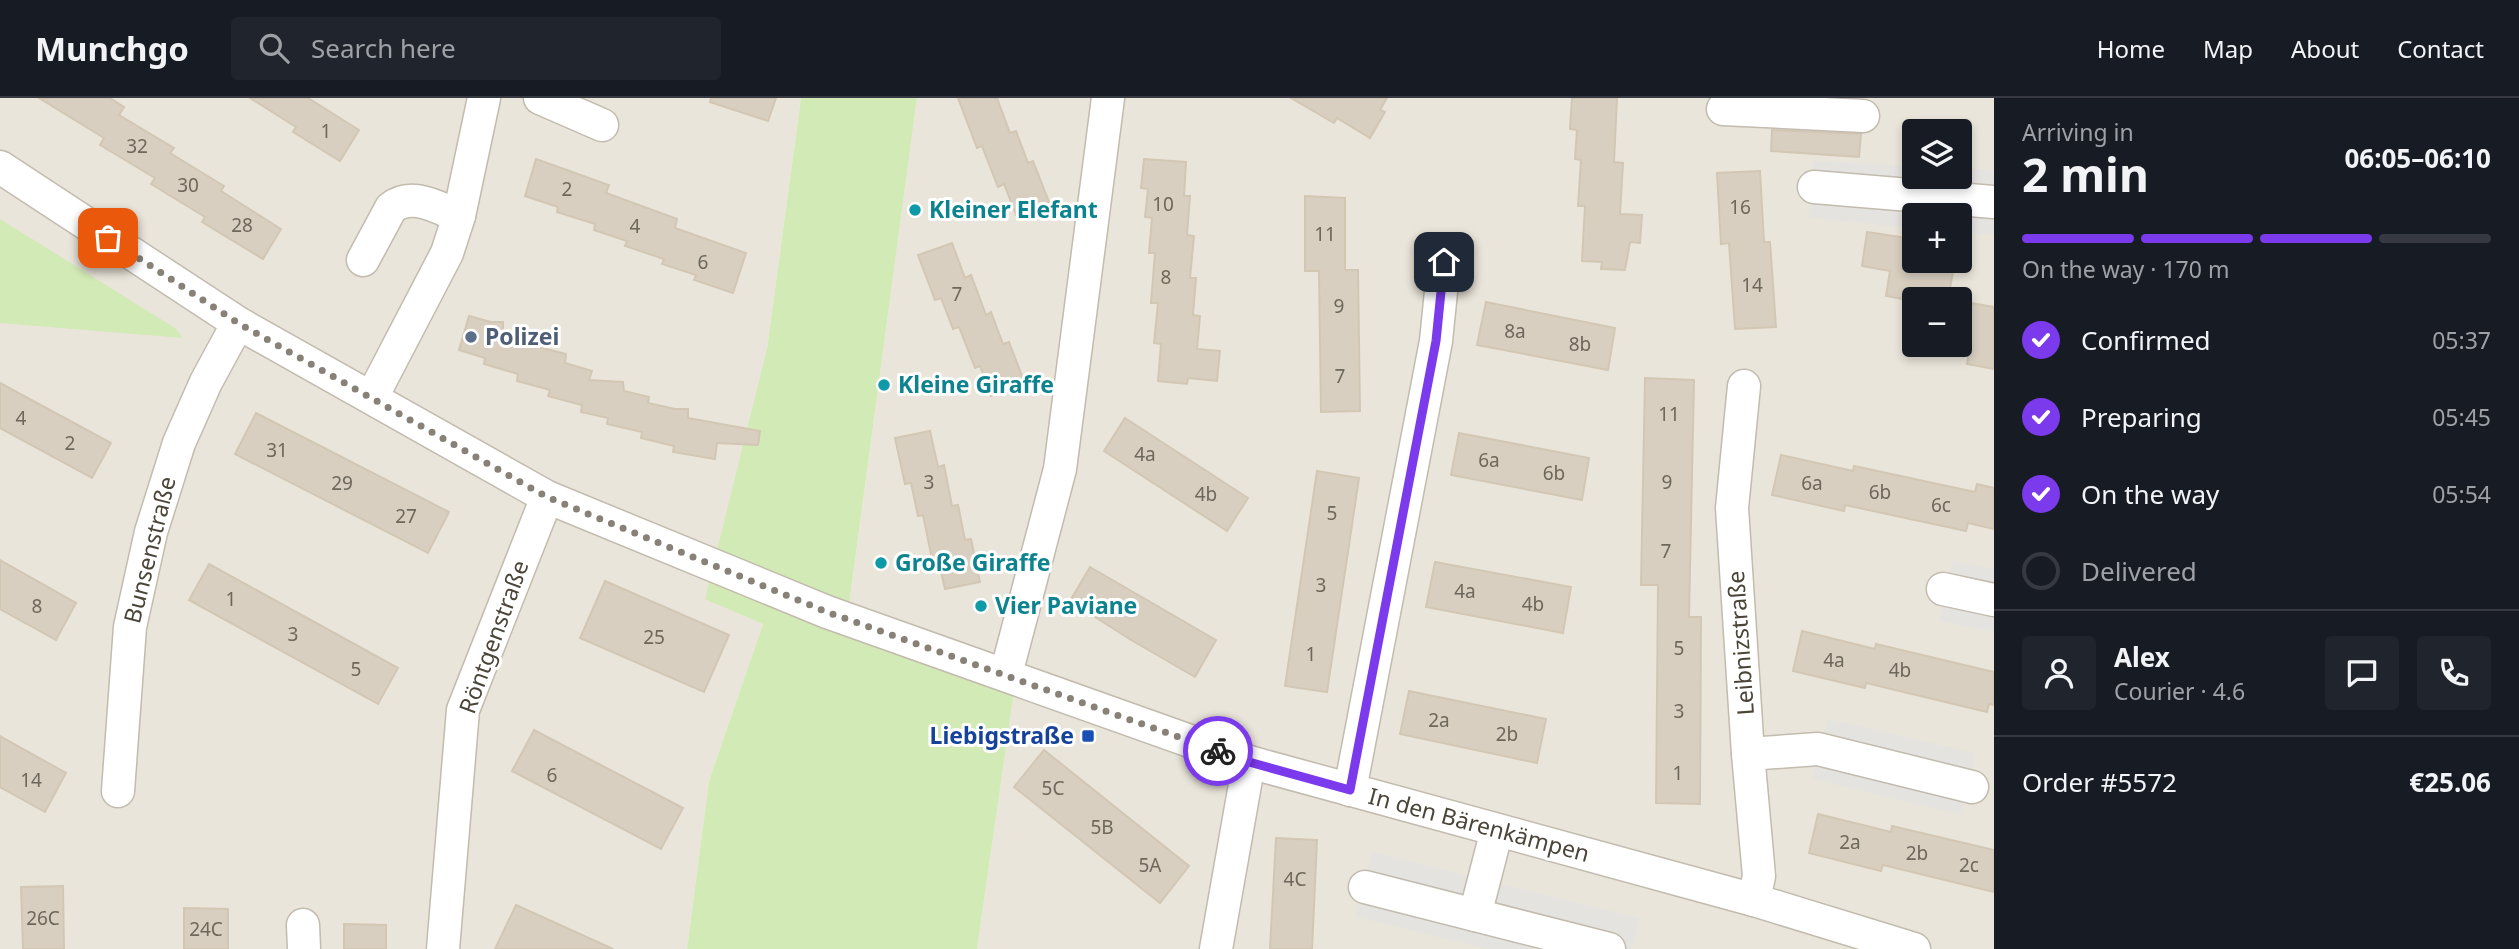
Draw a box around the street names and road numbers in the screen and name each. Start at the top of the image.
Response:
street label: Bunsenstraße [115,473,183,627]
street label: Röntgenstraße [451,556,536,718]
street label: Leibnizstraße [1719,570,1761,716]
street label: In den Bärenkämpen [1365,779,1593,869]

